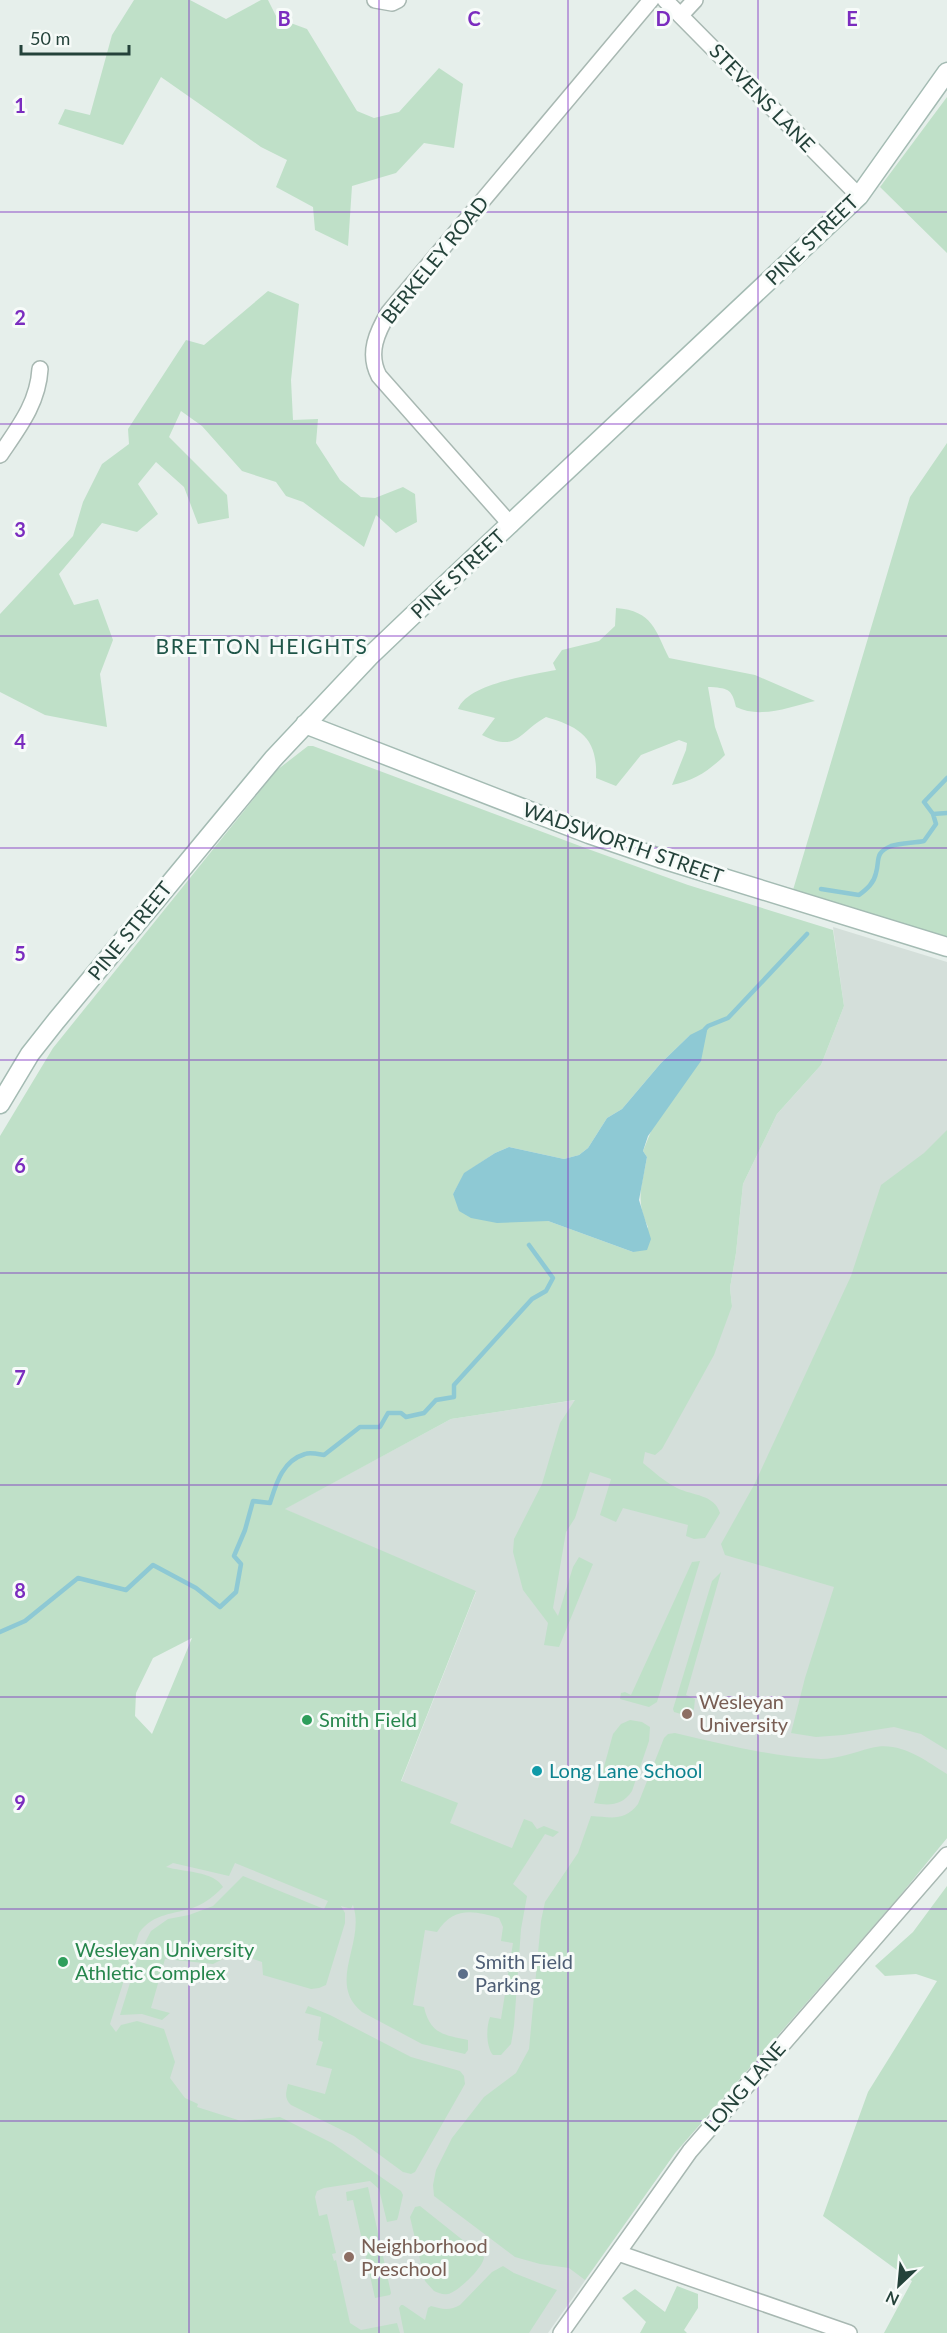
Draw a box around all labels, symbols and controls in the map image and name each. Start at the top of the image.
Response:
text: B [277,6,291,30]
text: C [467,6,481,30]
text: D [655,6,671,30]
text: E [846,6,858,30]
scale bar [21,18,129,56]
text: 50 m [30,27,70,49]
street label: STEVENS LANE [705,38,820,156]
text: 1 [14,93,26,117]
street label: PINE STREET [760,189,863,289]
street label: BERKELEY ROAD [375,191,493,328]
text: 2 [14,305,26,329]
text: 3 [14,517,26,541]
street label: PINE STREET [405,524,509,623]
district label: BRETTON HEIGHTS [156,633,368,658]
text: 4 [14,729,26,753]
street label: WADSWORTH STREET [520,796,727,888]
street label: PINE STREET [82,876,176,984]
text: 5 [14,941,26,965]
text: 6 [14,1153,26,1177]
text: 7 [14,1365,26,1389]
text: 8 [14,1578,26,1602]
place label: Wesleyan University [699,1689,789,1736]
place label: Smith Field [319,1707,417,1731]
marker: Wesleyan University [680,1707,694,1721]
marker: Smith Field [300,1713,314,1727]
place label: Long Lane School [549,1758,703,1782]
marker: Long Lane School [530,1764,544,1778]
text: 9 [14,1790,26,1814]
place label: Wesleyan University Athletic Complex [75,1937,255,1984]
place label: Smith Field Parking [475,1949,573,1996]
marker: Wesleyan University Athletic Complex [56,1955,70,1969]
marker: Smith Field Parking [456,1967,470,1981]
street label: LONG LANE [699,2036,790,2136]
place label: Neighborhood Preschool [361,2233,488,2280]
marker: Neighborhood Preschool [342,2250,356,2264]
north arrow [869,2255,929,2315]
text: N [883,2288,902,2310]

